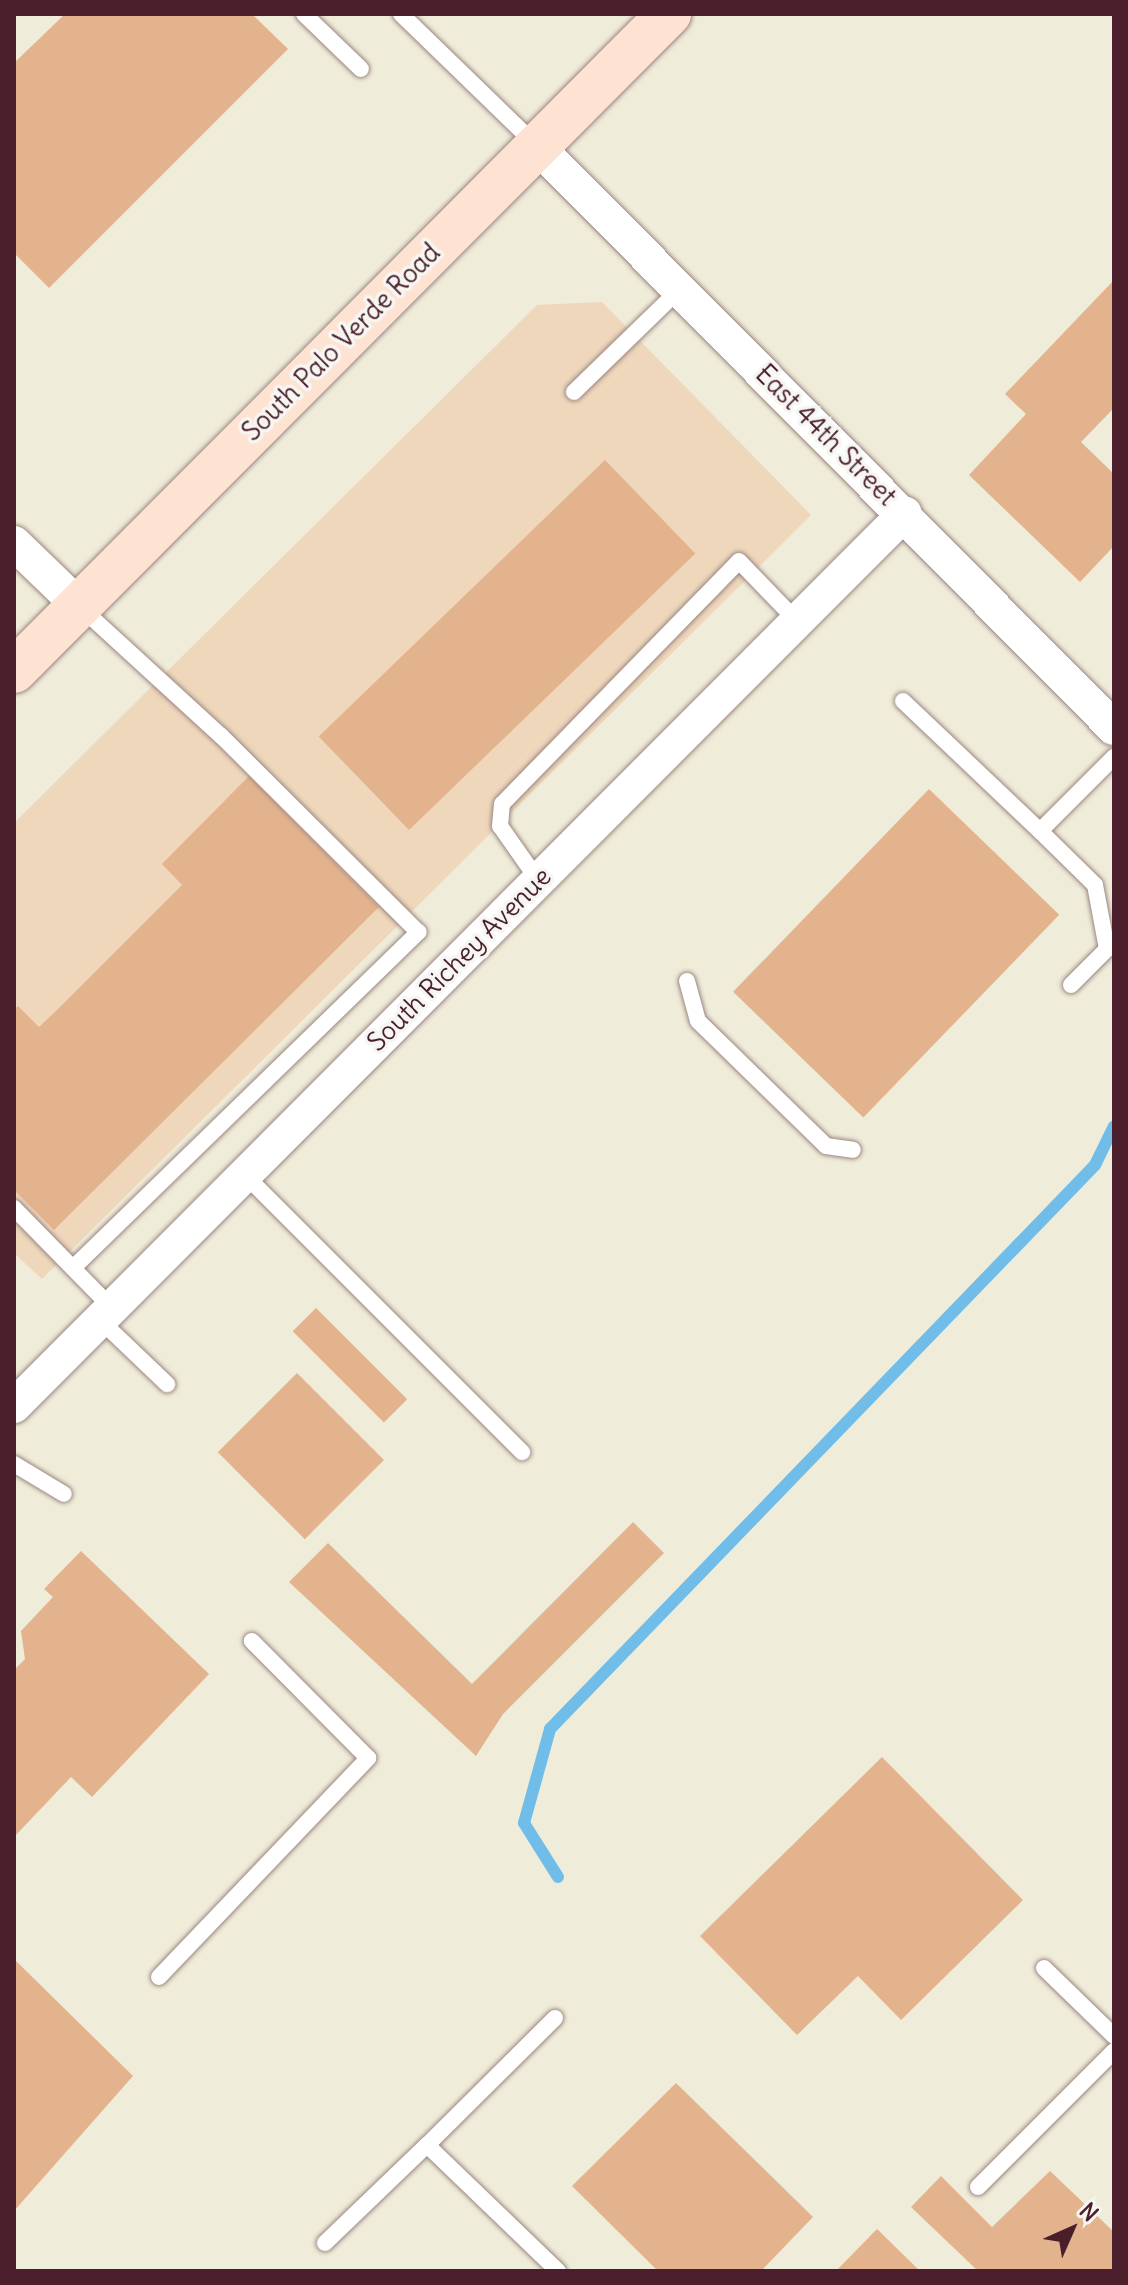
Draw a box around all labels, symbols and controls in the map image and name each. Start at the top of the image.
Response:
street label: South Palo Verde Road [236,237,446,447]
street label: East 44th Street [749,358,903,512]
street label: South Richey Avenue [361,861,557,1057]
north arrow [1032,2189,1112,2269]
text: N [1074,2197,1104,2227]

